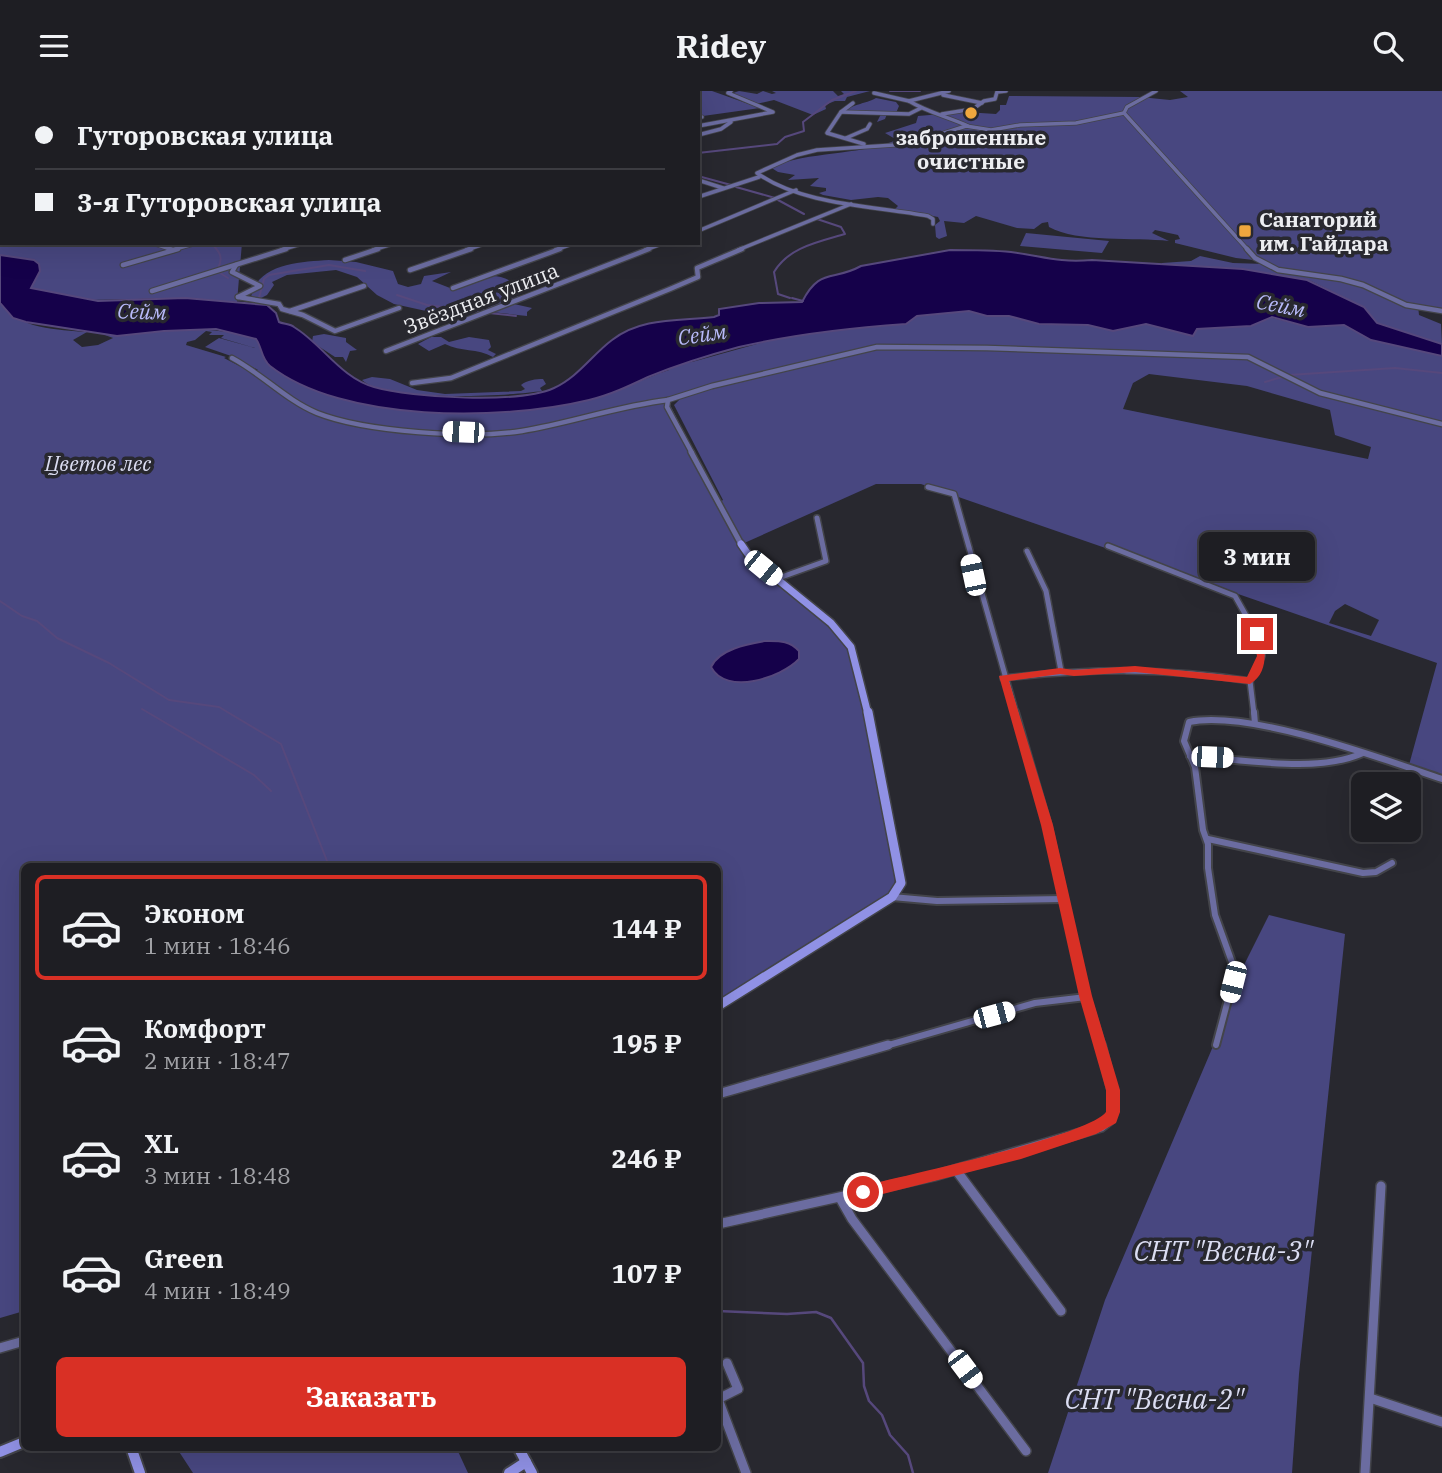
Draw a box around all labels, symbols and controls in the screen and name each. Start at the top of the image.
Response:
text: Ridey [676,25,766,67]
icon: menu [35,27,73,65]
icon: search [1369,27,1407,65]
marker: заброшенные очистные [963,105,979,121]
text: Гуторовская улица [77,118,333,152]
place label: заброшенные очистные [896,123,1046,175]
text: 3-я Гуторовская улица [77,185,382,219]
place label: Санаторий им. Гайдара [1259,205,1389,257]
marker: Санаторий им. Гайдара [1237,223,1253,239]
street label: Звёздная улица [400,256,562,340]
water label: Сейм [1254,287,1308,323]
water label: Сейм [117,296,167,326]
water label: Сейм [676,317,728,351]
car [442,421,485,443]
park label: Цветов лес [44,449,151,477]
callout: 3 мин [1199,533,1315,581]
text: 3 мин [1223,541,1291,571]
car [741,547,786,589]
car [959,552,988,598]
route end [1241,618,1273,650]
car [1191,746,1234,768]
map controls [1351,772,1421,842]
button: layers [1351,772,1421,842]
icon: car [60,896,123,959]
text: Эконом [144,896,245,930]
text: 144 ₽ [611,911,682,945]
text: 1 мин · 18:46 [144,930,291,960]
car [1218,959,1249,1005]
car [971,999,1018,1031]
icon: car [60,1011,123,1074]
text: Комфорт [144,1011,266,1045]
text: 195 ₽ [611,1026,682,1060]
text: 2 мин · 18:47 [144,1045,291,1075]
icon: car [60,1126,123,1189]
text: XL [144,1126,179,1160]
text: 246 ₽ [611,1141,682,1175]
text: 3 мин · 18:48 [144,1160,291,1190]
route start [847,1176,879,1208]
park label: СНТ "Весна-3" [1133,1232,1315,1269]
icon: car [60,1241,123,1304]
text: Green [144,1241,224,1275]
text: 107 ₽ [611,1256,682,1290]
text: 4 мин · 18:49 [144,1275,291,1305]
car [944,1346,987,1392]
button: Заказать [56,1357,686,1437]
park label: СНТ "Весна-2" [1064,1380,1246,1417]

